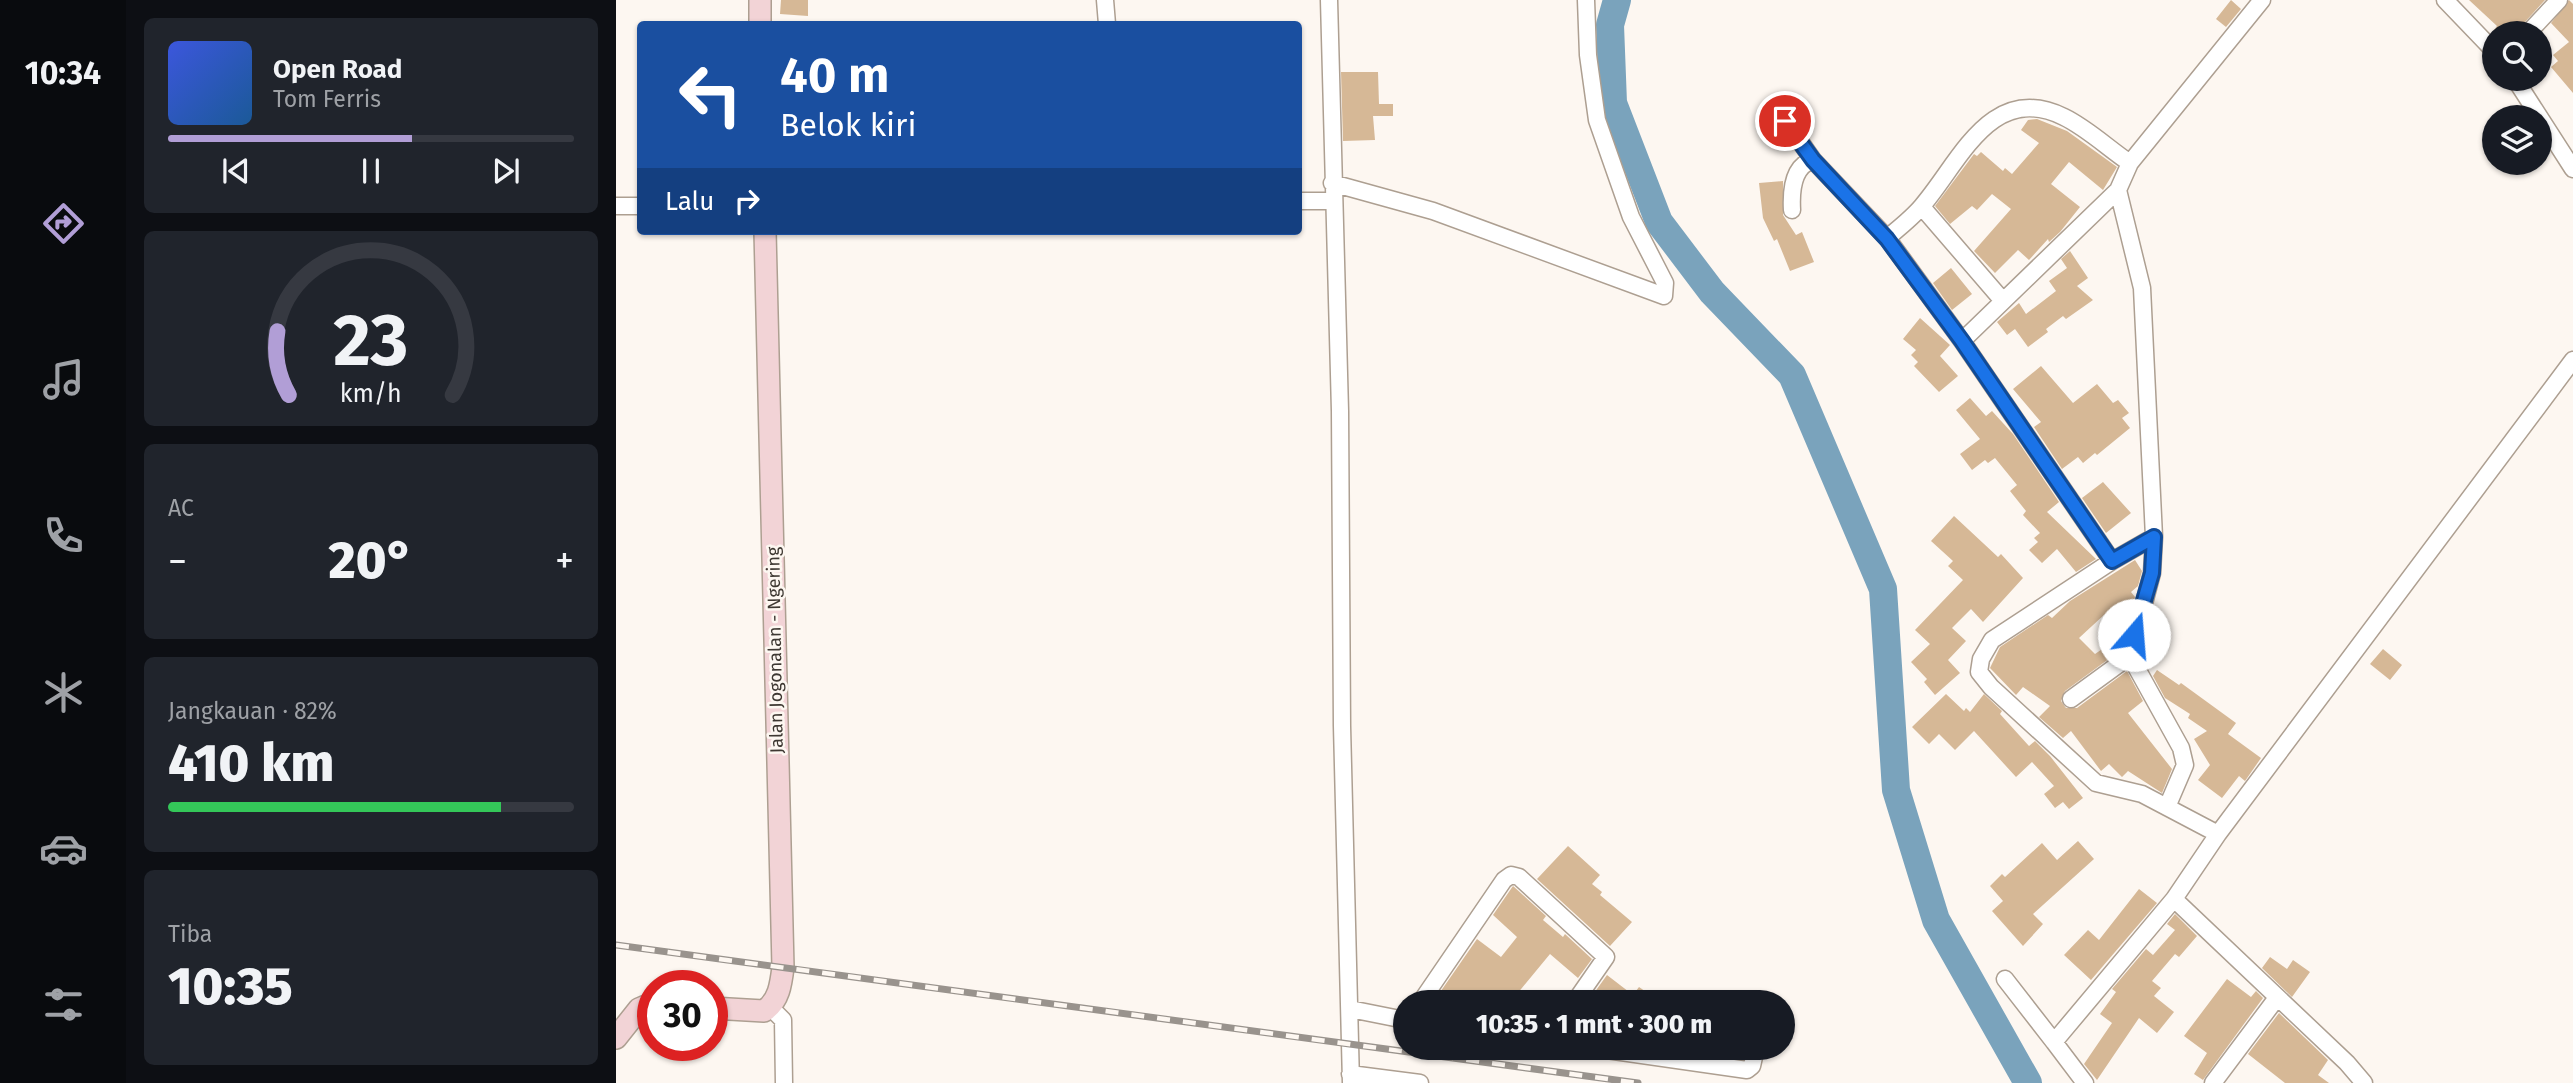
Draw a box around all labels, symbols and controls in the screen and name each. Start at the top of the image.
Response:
map controls [2482,21,2552,175]
button: search [2482,21,2552,91]
text: 40 m [780,46,889,105]
icon: left [665,49,756,140]
text: 10:34 [25,54,101,92]
text: Open Road [273,54,402,85]
text: Tom Ferris [273,85,381,113]
pin [1755,91,1815,151]
icon: arrive [1766,102,1804,140]
button: layers [2482,105,2552,175]
text: Belok kiri [780,106,916,144]
icon: previous [217,152,255,190]
icon: pause [352,152,390,190]
icon: next [487,152,525,190]
icon: right [728,182,766,220]
text: Lalu [665,186,714,217]
icon: directions [39,199,88,248]
text: 23 [333,297,409,384]
icon: music [39,355,88,404]
text: km/h [340,378,402,408]
text: AC [168,494,194,522]
icon: phone [39,511,88,560]
text: 20° [328,529,414,592]
text: − [168,538,187,584]
text: + [555,538,574,584]
street label: Jalan Jogonalan - Ngering [762,546,788,753]
position arrow [2097,598,2171,672]
icon: climate [39,668,88,717]
text: Jangkauan · 82% [168,697,337,725]
text: 410 km [168,732,334,795]
icon: car [39,824,88,873]
text: Tiba [168,920,212,948]
text: 10:35 [168,955,293,1018]
speed limit sign: 30 [637,970,728,1061]
icon: filters [39,980,88,1029]
text: 10:35 · 1 mnt · 300 m [1476,1009,1712,1040]

